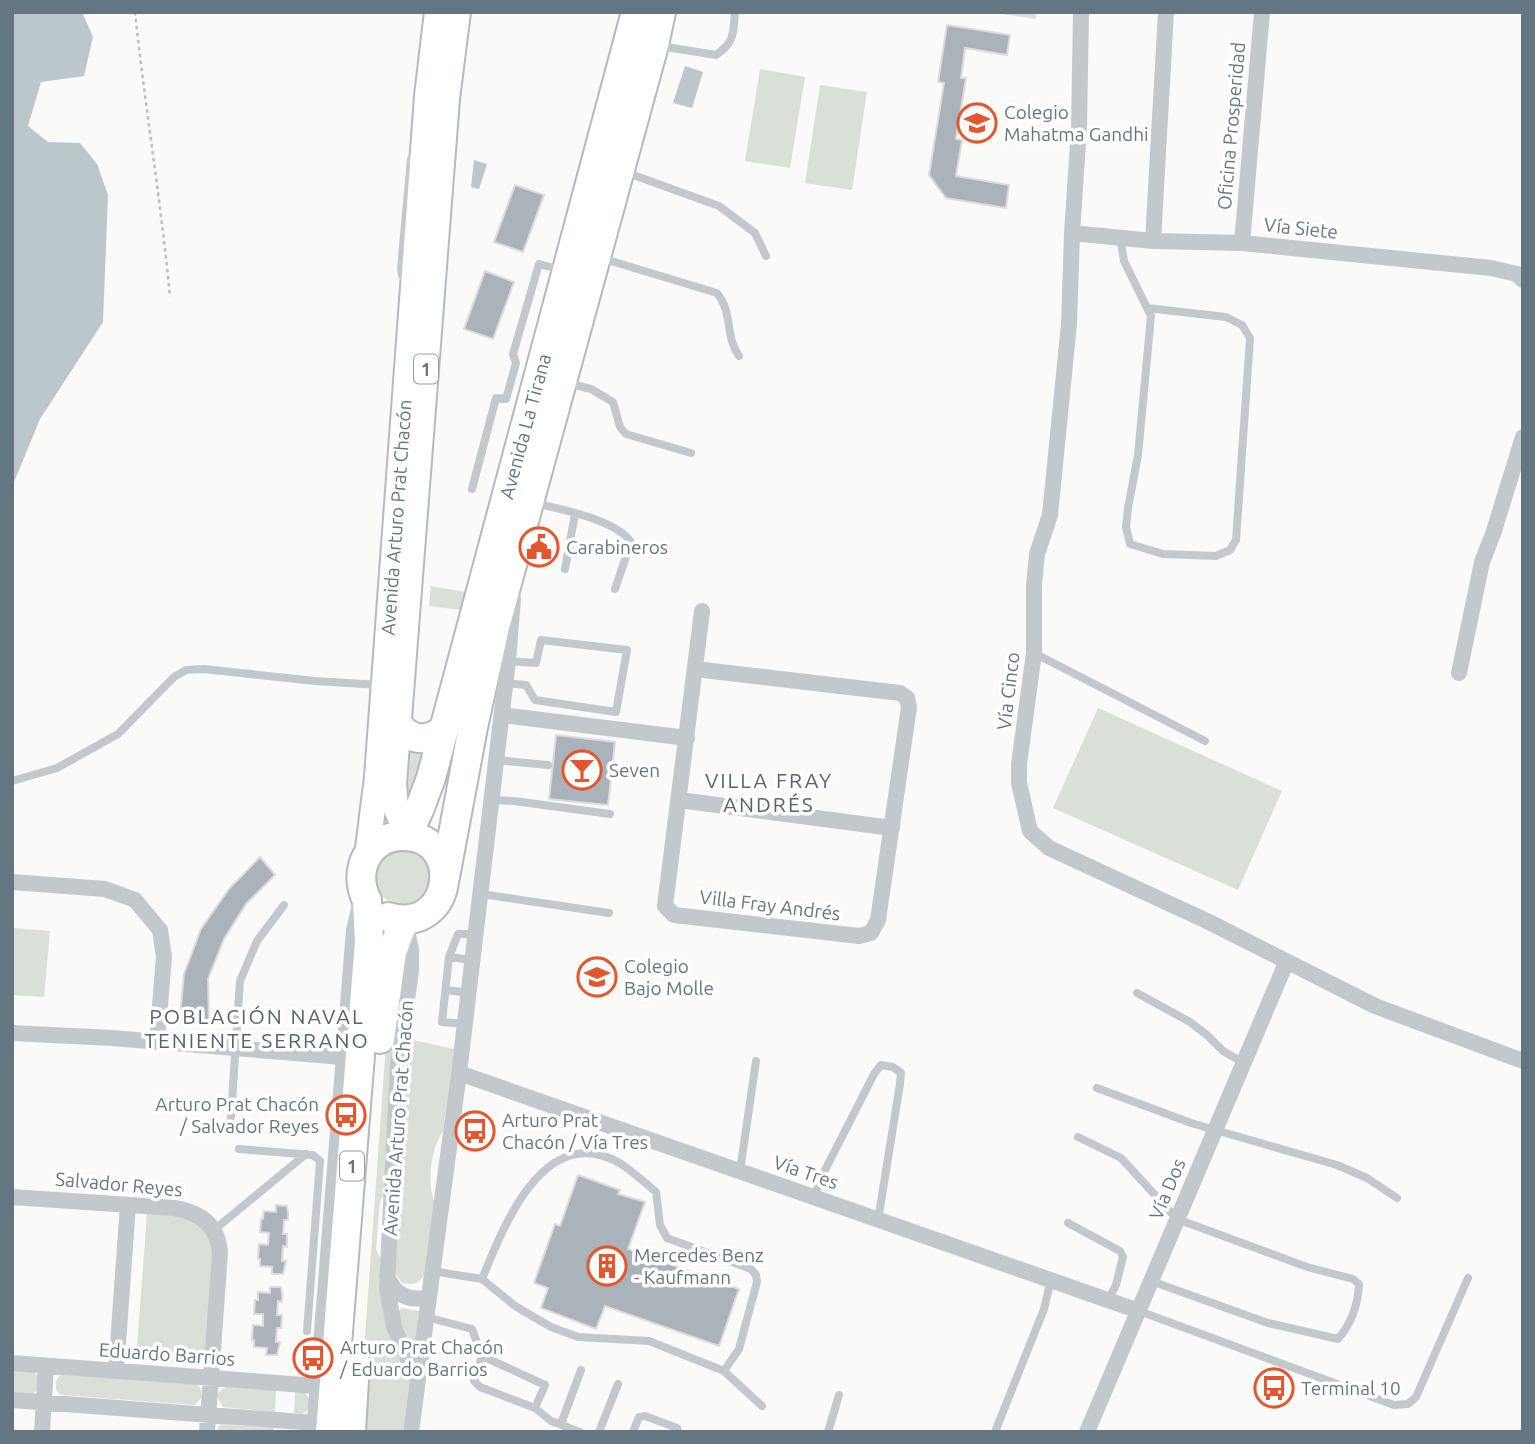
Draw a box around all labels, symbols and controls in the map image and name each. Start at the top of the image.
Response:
street label: Oficina Prosperidad [1213,41,1249,211]
place label: Colegio Mahatma Gandhi [1004,101,1149,145]
school or university icon: Colegio Mahatma Gandhi [956,102,998,144]
street label: Vía Siete [1263,213,1339,243]
street label: Avenida La Tirana [495,351,555,501]
road number: 1 [414,354,438,384]
street label: Avenida Arturo Prat Chacón [376,399,416,636]
public building icon: Carabineros [518,526,560,568]
place label: Carabineros [566,536,668,558]
street label: Vía Cinco [992,651,1024,731]
bar icon: Seven [561,749,603,791]
place label: Seven [609,759,660,781]
district label: VILLA FRAY ANDRÉS [705,768,833,816]
street label: Villa Fray Andrés [698,885,842,925]
place label: Colegio Bajo Molle [624,955,714,999]
school or university icon: Colegio Bajo Molle [576,956,618,998]
street label: Avenida Arturo Prat Chacón [379,999,417,1237]
district label: POBLACIÓN NAVAL TENIENTE SERRANO [144,1004,370,1052]
place label: Arturo Prat Chacón / Salvador Reyes [155,1093,319,1137]
bus stop icon: Arturo Prat Chacón / Salvador Reyes [325,1094,367,1136]
place label: Arturo Prat Chacón / Vía Tres [502,1109,648,1153]
bus stop icon: Arturo Prat Chacón / Vía Tres [454,1110,496,1152]
street label: Vía Tres [771,1151,841,1193]
road number: 1 [340,1152,364,1181]
street label: Vía Dos [1144,1155,1190,1223]
street label: Salvador Reyes [54,1167,184,1201]
place label: Mercedes Benz - Kaufmann [634,1244,764,1288]
building icon: Mercedes Benz - Kaufmann [586,1245,628,1287]
place label: Arturo Prat Chacón / Eduardo Barrios [339,1336,504,1380]
bus stop icon: Arturo Prat Chacón / Eduardo Barrios [292,1337,334,1379]
street label: Eduardo Barrios [98,1338,236,1370]
bus stop icon: Terminal 10 [1253,1367,1295,1409]
place label: Terminal 10 [1301,1377,1401,1399]

